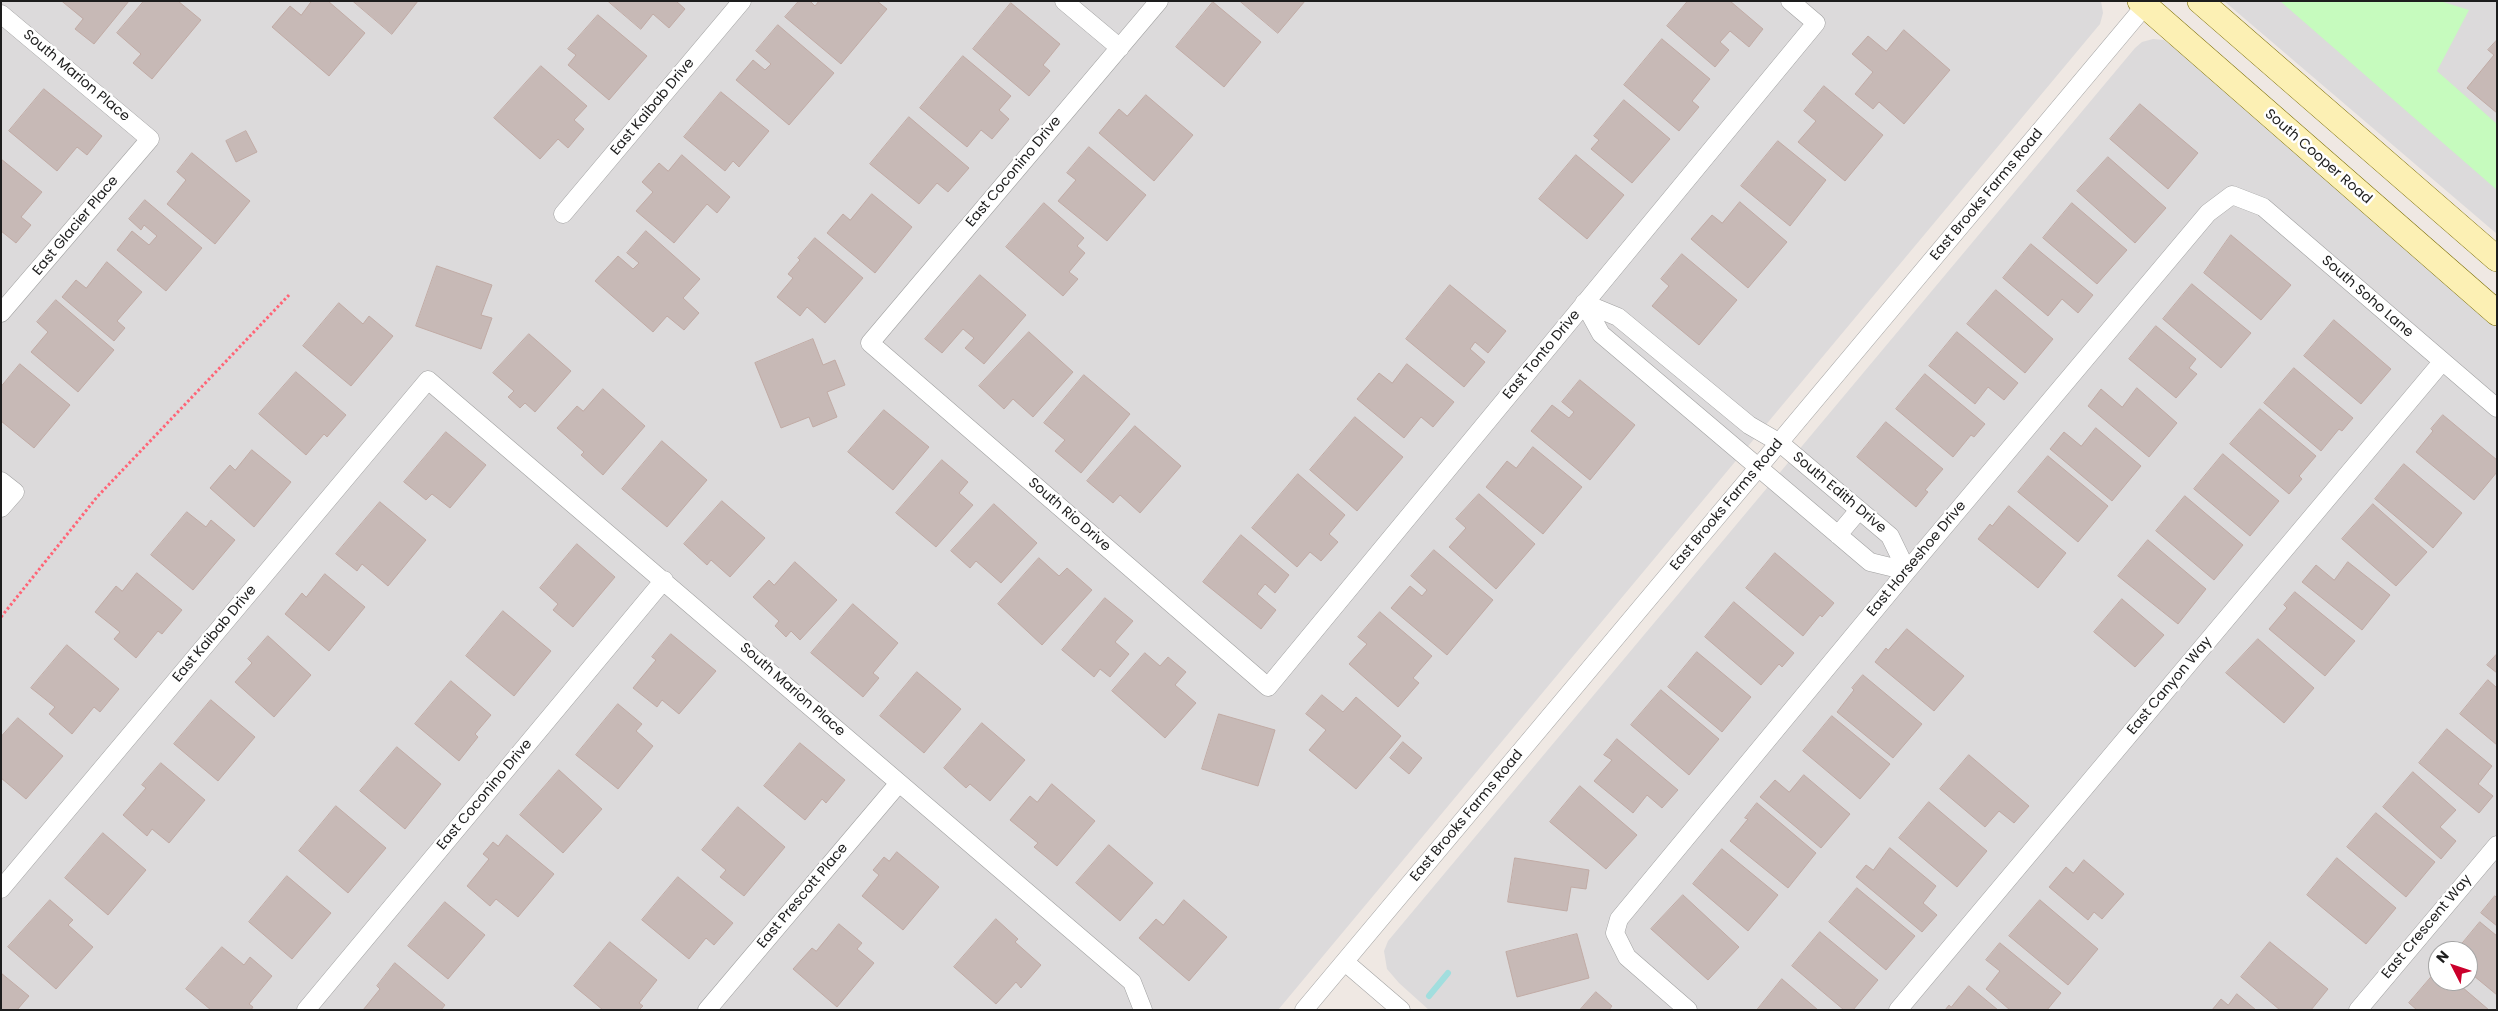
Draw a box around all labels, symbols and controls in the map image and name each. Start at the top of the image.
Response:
street label: South Marion Place [19,27,133,125]
street label: East Kaibab Drive [608,55,698,159]
street label: South Cooper Road [2261,106,2375,208]
street label: East Coconino Drive [963,113,1065,231]
street label: East Brooks Farms Road [1927,126,2047,264]
street label: East Glacier Place [30,173,122,279]
street label: South Soho Lane [2318,253,2416,341]
street label: East Tonto Drive [1500,307,1584,403]
street label: East Brooks Farms Road [1667,436,1787,574]
street label: South Edith Drive [1789,449,1889,537]
street label: South Rio Drive [1024,475,1114,555]
street label: East Horseshoe Drive [1864,498,1970,620]
street label: East Kaibab Drive [170,582,260,686]
street label: East Canyon Way [2124,634,2216,738]
street label: South Marion Place [736,640,848,740]
street label: East Coconino Drive [434,736,536,854]
street label: East Brooks Farms Road [1407,747,1527,885]
street label: East Prescott Place [754,840,852,952]
street label: East Crescent Way [2379,872,2475,982]
north arrow [2428,941,2478,991]
text: N [2431,946,2453,967]

